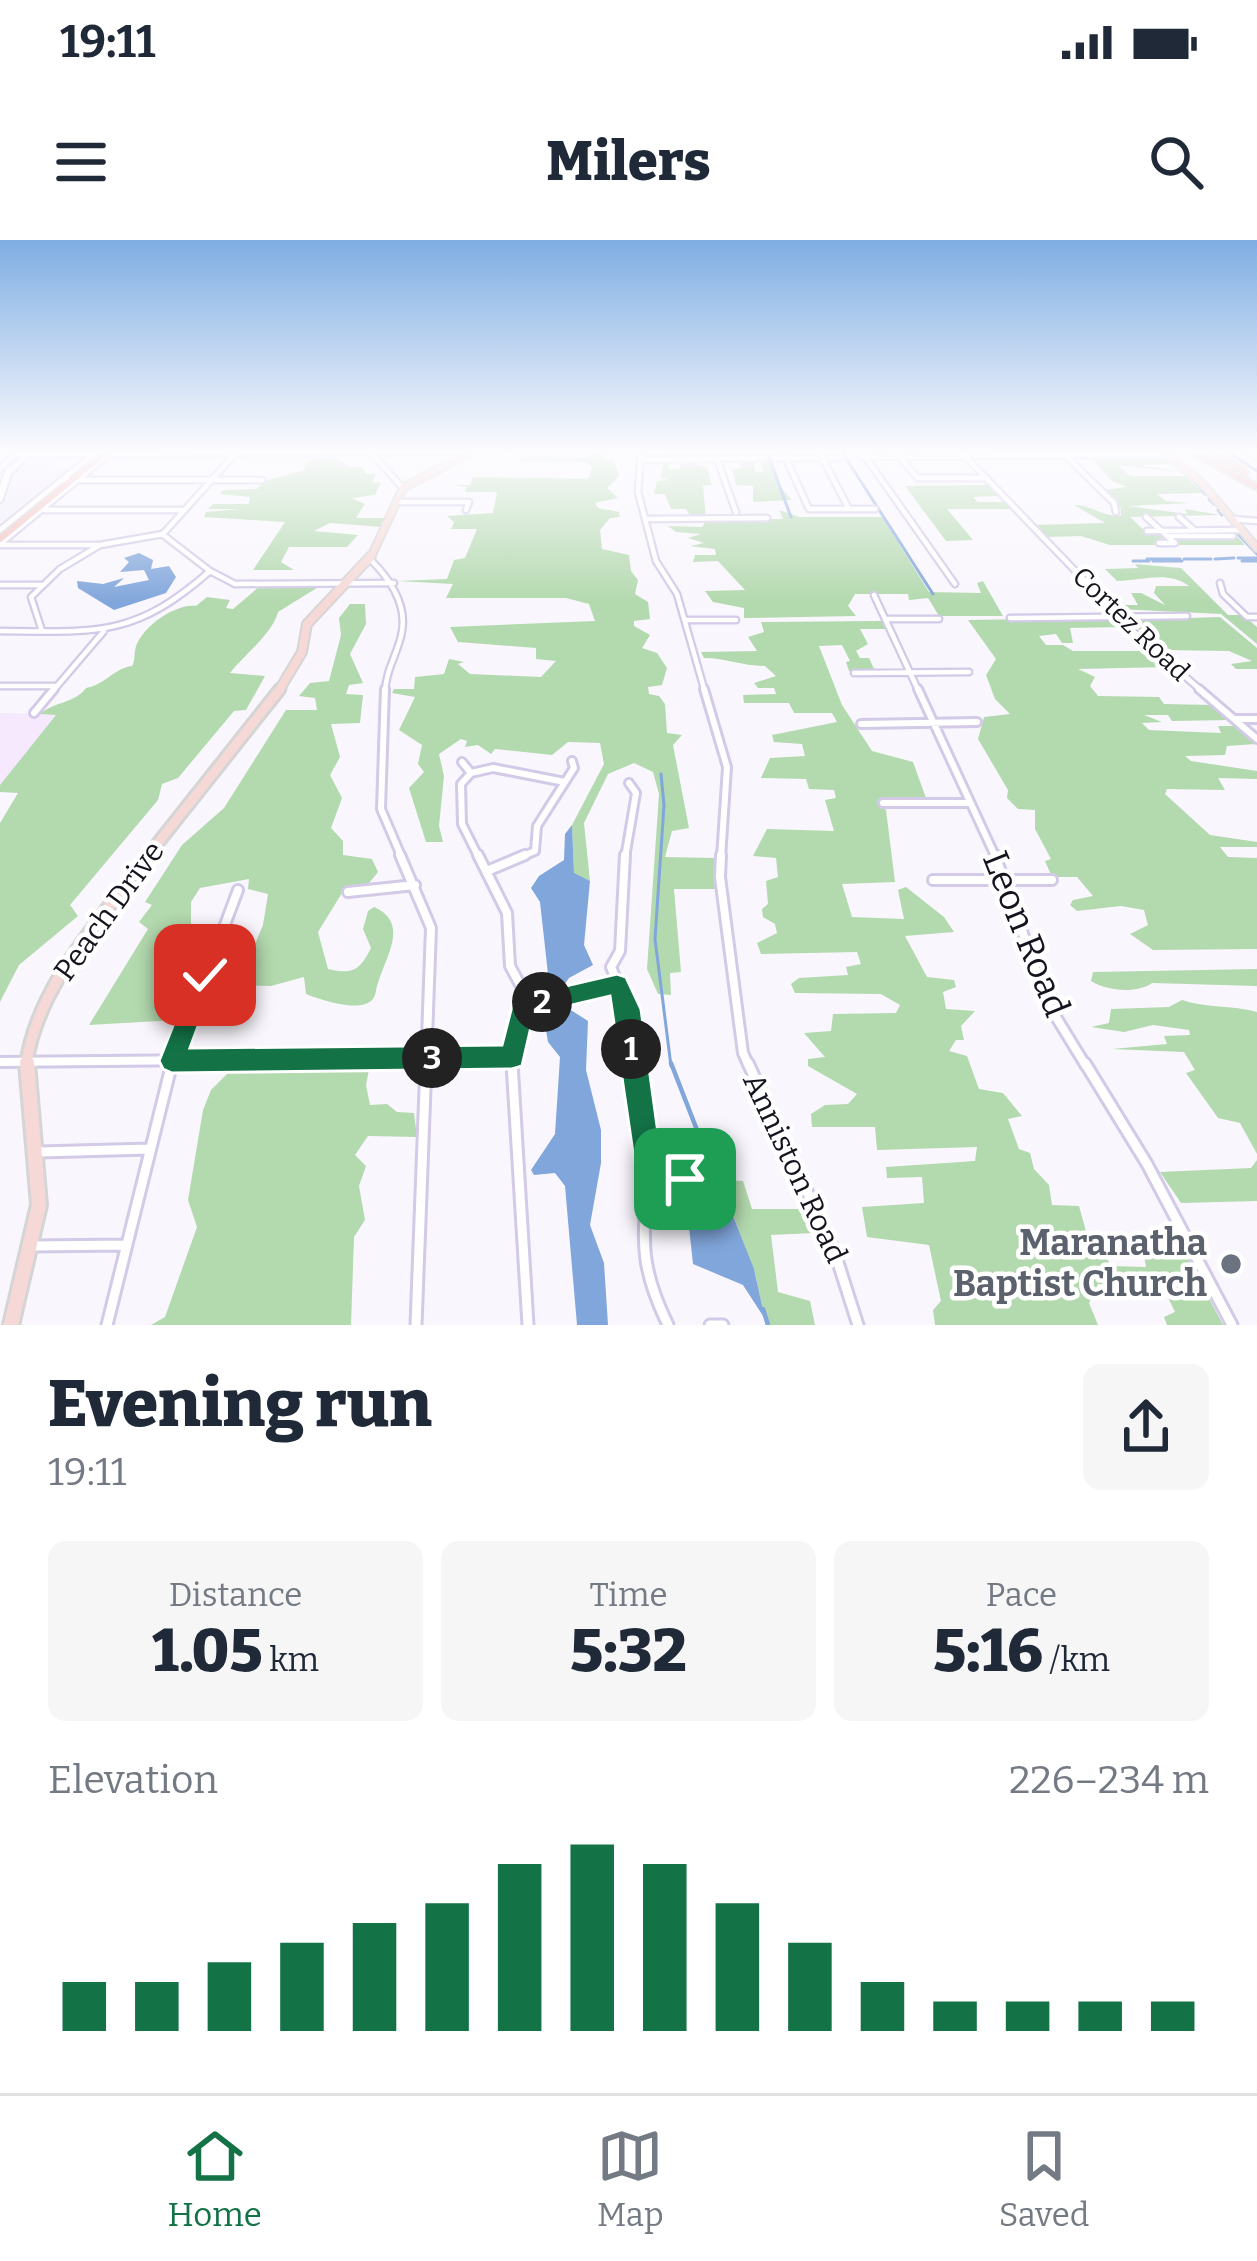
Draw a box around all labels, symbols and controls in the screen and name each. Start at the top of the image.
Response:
text: 19:11 [60,15,155,69]
icon: menu [48,129,114,195]
icon: search [1143,129,1209,195]
text: Milers [546,130,711,194]
street label: Cortez Road [1066,560,1196,688]
street label: Peach Drive [46,834,172,988]
street label: Leon Road [973,845,1079,1023]
pin [154,924,256,1026]
icon: check [172,942,238,1008]
pin: 2 [512,972,572,1032]
text: 2 [533,982,551,1022]
pin: 1 [601,1019,661,1079]
pin: 3 [402,1028,462,1088]
text: 1 [624,1029,638,1069]
text: 3 [422,1038,442,1078]
street label: Anniston Road [735,1067,855,1269]
pin [634,1128,736,1230]
icon: arrive [652,1146,718,1212]
place label: Maranatha Baptist Church [953,1221,1207,1306]
marker: Maranatha Baptist Church [1218,1251,1244,1277]
text: Evening run [48,1364,432,1443]
button: share [1083,1364,1209,1490]
text: 19:11 [48,1449,127,1495]
text: Distance [169,1575,302,1615]
text: Time [590,1575,667,1615]
text: Pace [986,1575,1057,1615]
text: 1.05 [152,1615,263,1687]
text: 5:32 [570,1615,687,1687]
text: 5:16 [933,1615,1043,1687]
text: km [263,1640,319,1680]
text: /km [1043,1640,1110,1680]
text: Elevation [48,1757,218,1803]
text: 226–234 m [1009,1757,1209,1803]
tab: Home [168,2123,262,2235]
tab: Map [597,2123,664,2235]
tab: Saved [999,2123,1089,2235]

